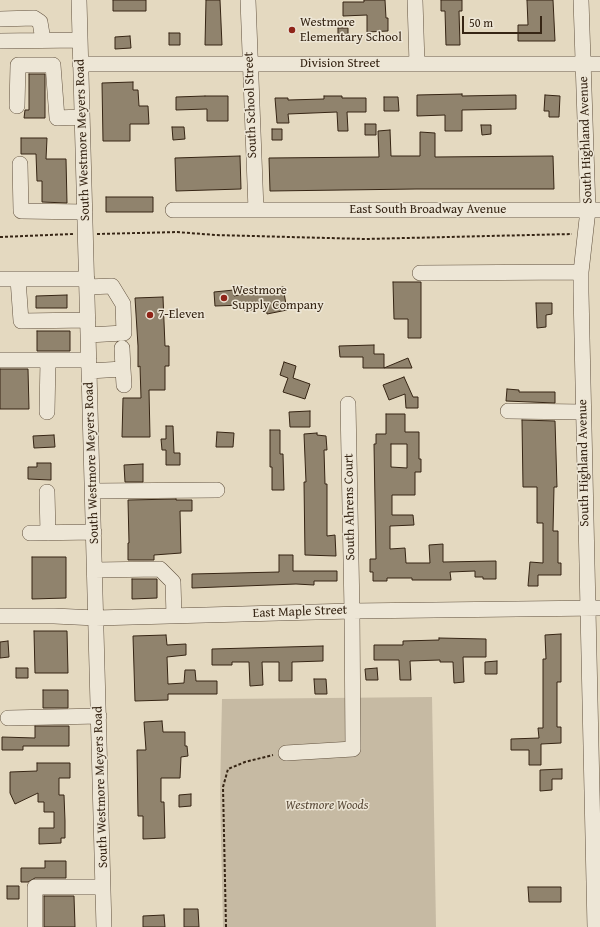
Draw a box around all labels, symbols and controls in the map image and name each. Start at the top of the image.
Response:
scale bar [464,8,544,34]
text: 50 m [469,14,493,31]
place label: Westmore Elementary School [300,15,402,46]
marker: Westmore Elementary School [287,25,297,35]
street label: South School Street [241,51,261,159]
street label: Division Street [300,56,380,72]
street label: South Westmore Meyers Road [72,59,94,221]
street label: South Highland Avenue [576,76,596,204]
street label: East South Broadway Avenue [350,202,506,218]
place label: Westmore Supply Company [232,283,324,314]
marker: Westmore Supply Company [219,293,229,303]
place label: 7-Eleven [158,307,205,323]
marker: 7-Eleven [145,310,155,320]
street label: South Westmore Meyers Road [81,382,103,544]
street label: South Highland Avenue [575,399,593,527]
street label: South Ahrens Court [341,453,359,561]
street label: East Maple Street [252,603,348,621]
street label: South Westmore Meyers Road [90,706,112,868]
park label: Westmore Woods [285,798,369,814]

